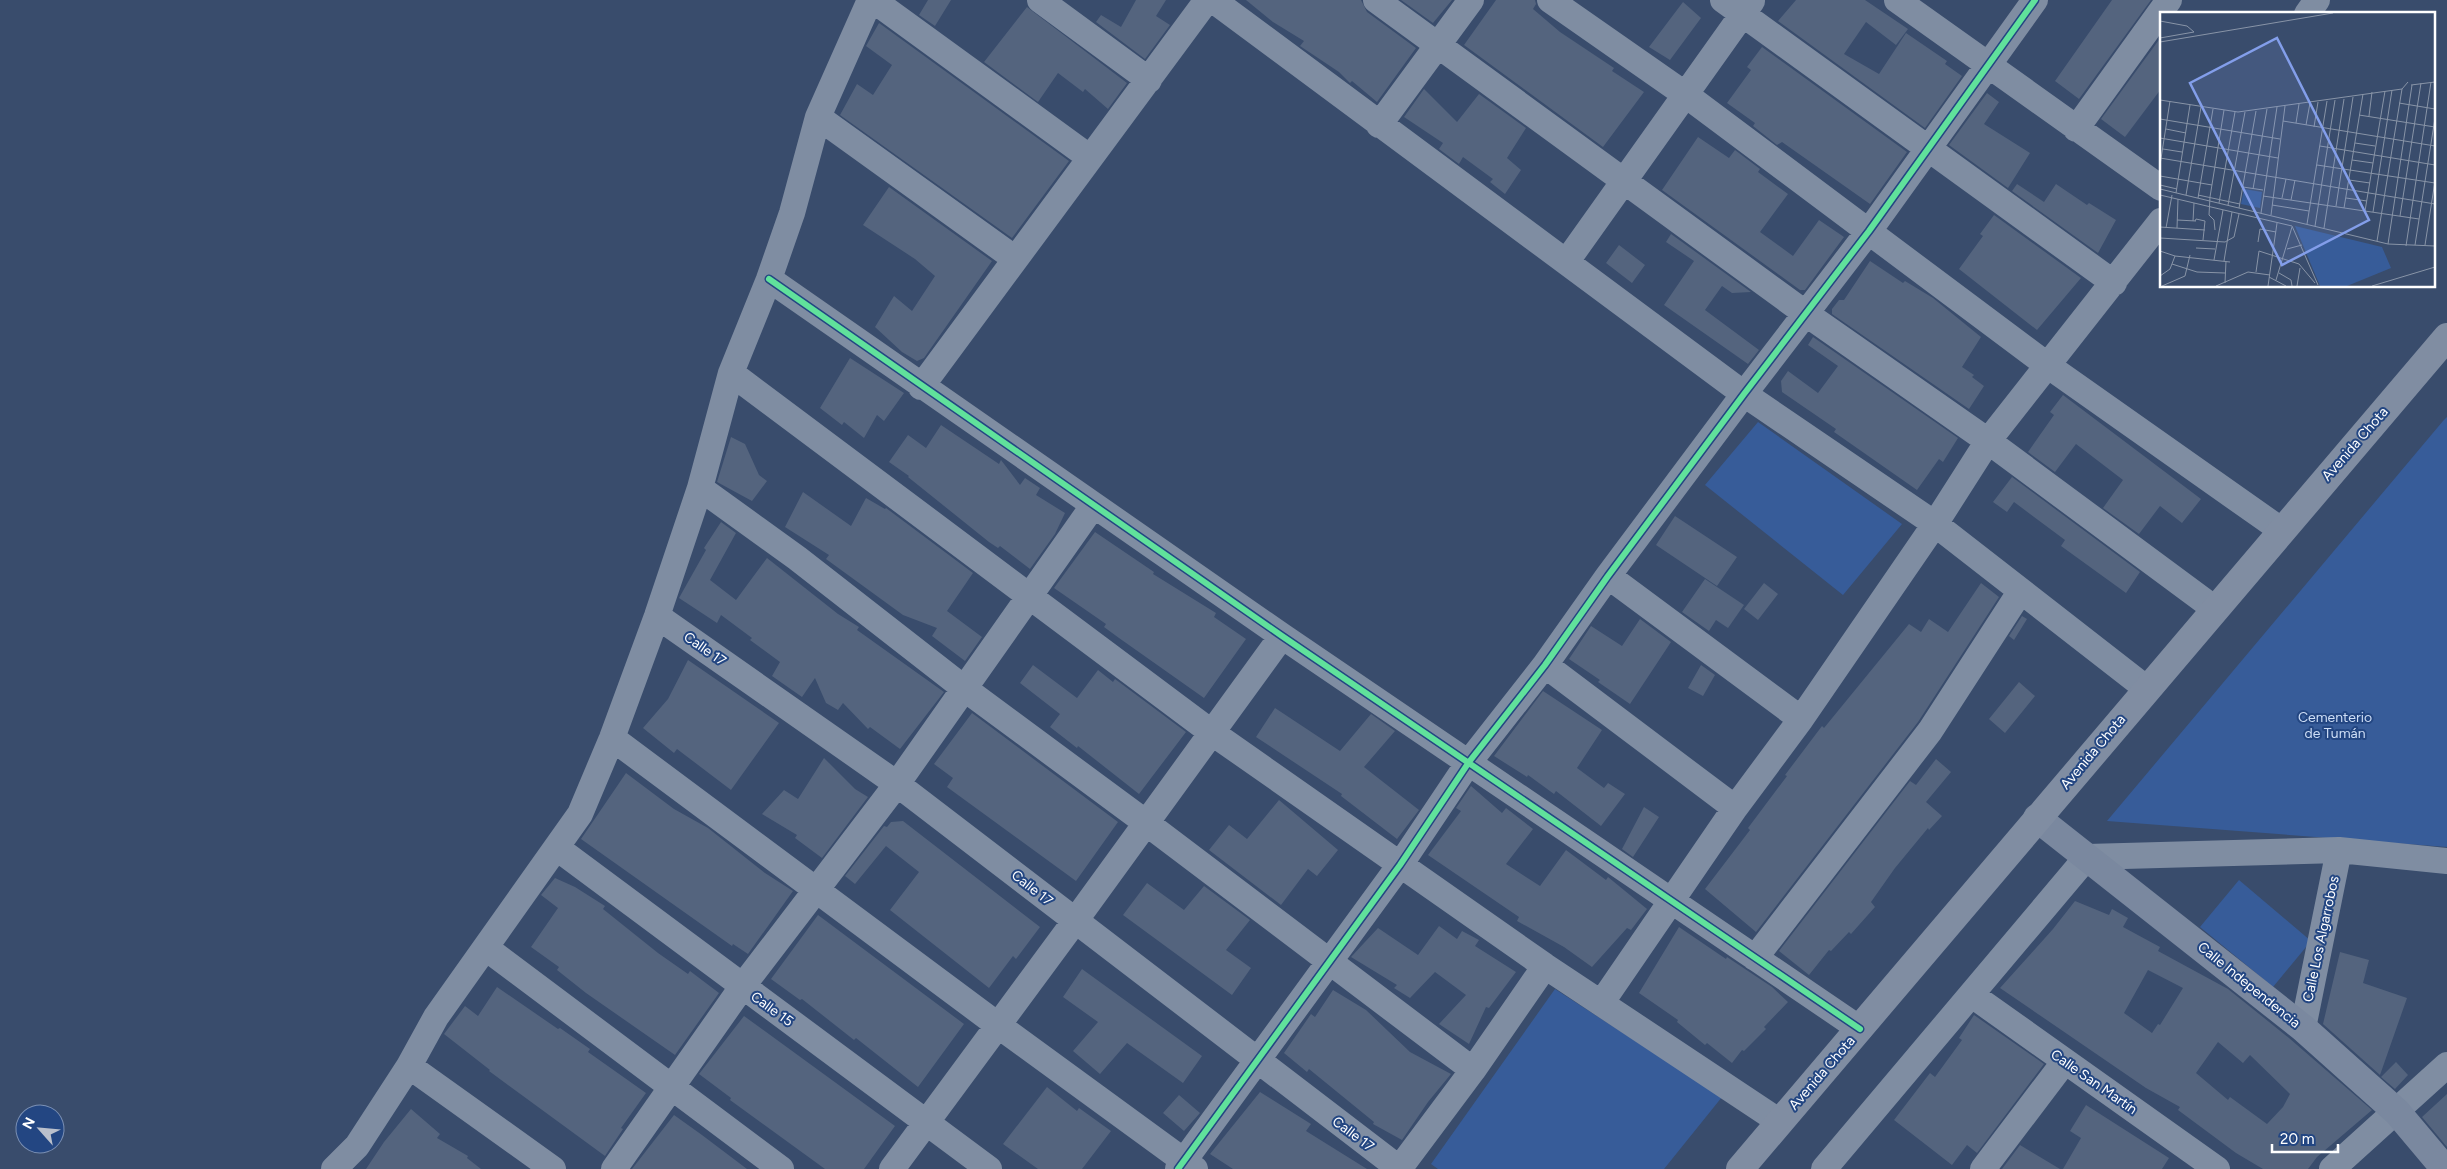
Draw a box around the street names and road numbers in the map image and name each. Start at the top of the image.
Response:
street label: Avenida Chota [2318,404,2392,484]
street label: Calle 17 [681,628,730,670]
street label: Avenida Chota [2057,711,2129,793]
street label: Calle 17 [1008,867,1056,910]
street label: Calle Los Algarrobos [2299,875,2343,1003]
street label: Calle Independencia [2194,938,2304,1032]
street label: Calle 15 [747,988,797,1030]
street label: Avenida Chota [1785,1033,1859,1113]
street label: Calle San Martín [2048,1046,2141,1118]
street label: Calle 17 [1329,1113,1378,1155]

